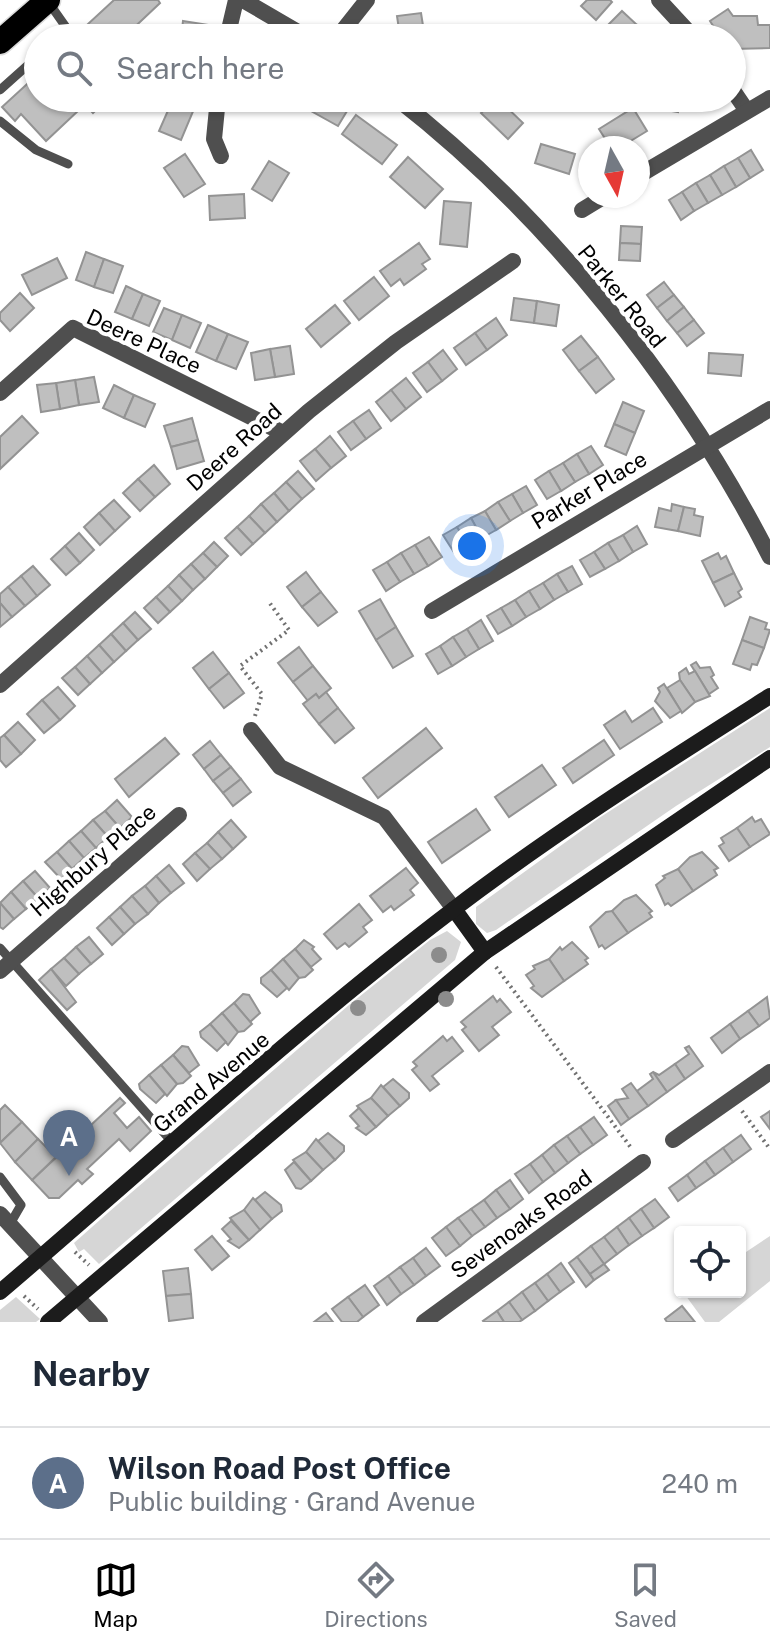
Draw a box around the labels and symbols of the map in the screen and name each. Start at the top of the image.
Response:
north arrow [578,136,650,208]
street label: Parker Road [573,239,671,353]
street label: Deere Place [83,303,205,379]
street label: Deere Road [181,398,287,496]
street label: Parker Place [527,445,651,535]
your location [452,526,492,566]
street label: Highbury Place [25,798,161,922]
street label: Grand Avenue [148,1026,274,1138]
pin: A [43,1110,95,1176]
street label: Sevenoaks Road [445,1164,597,1284]

